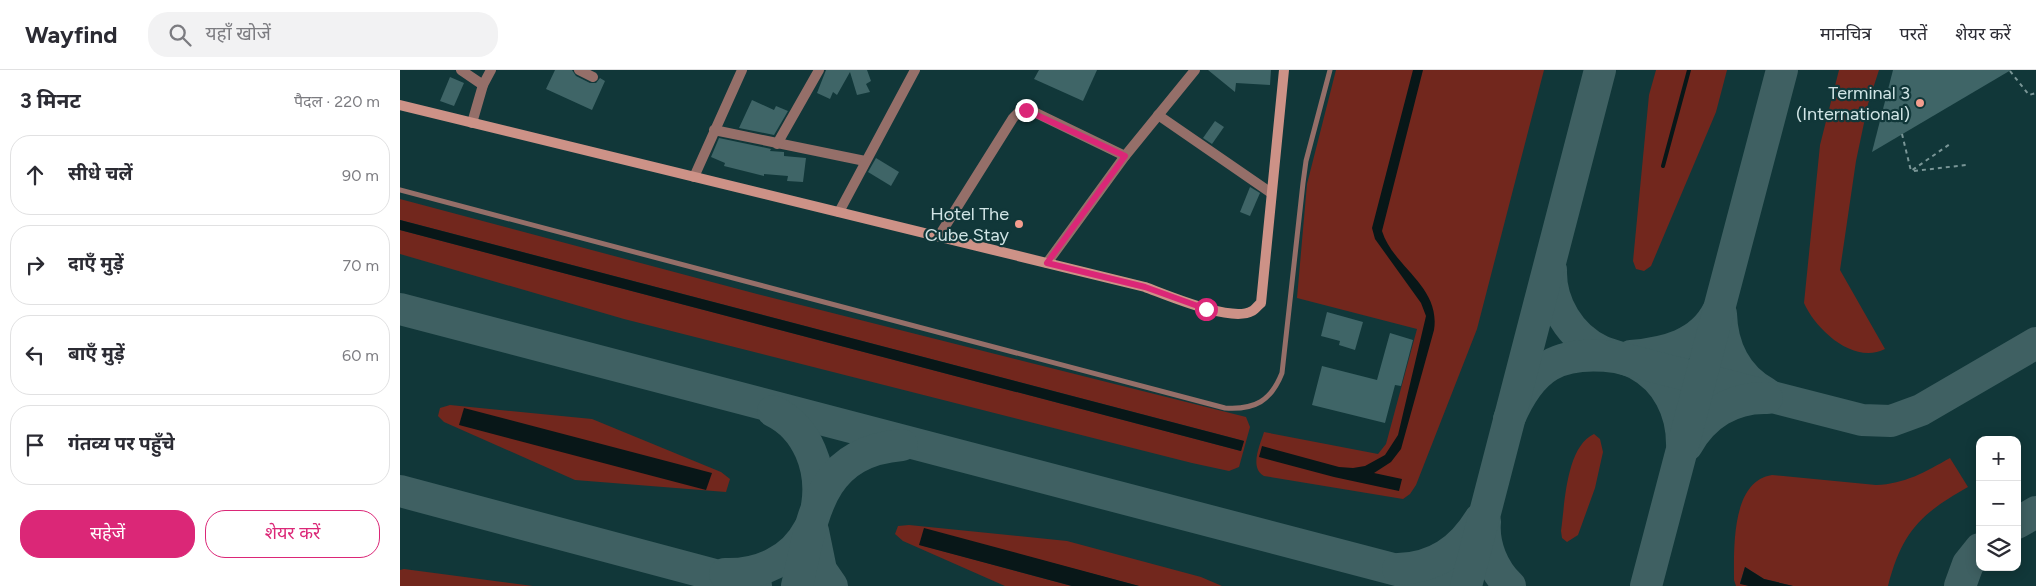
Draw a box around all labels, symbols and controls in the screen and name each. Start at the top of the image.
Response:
search box [148,12,498,57]
text: Wayfind [25,20,118,49]
icon: search [166,21,194,49]
text: यहाँ खोजें [206,22,271,45]
text: मानचित्र [1820,23,1871,45]
text: परतें [1899,23,1927,45]
text: शेयर करें [1955,23,2011,45]
place label: Terminal 3 (International) [1796,82,1910,125]
text: 3 मिनट [20,88,81,113]
text: पैदल · 220 m [294,92,380,111]
marker: Terminal 3 (International) [1914,97,1926,109]
route end [1015,99,1038,122]
icon: ahead [21,161,49,189]
text: सीधे चलें [68,162,132,185]
text: 90 m [342,166,379,185]
place label: Hotel The Cube Stay [925,203,1010,246]
marker: Hotel The Cube Stay [1013,218,1025,230]
icon: right [21,251,49,279]
text: दाएँ मुड़ें [68,252,124,275]
text: 70 m [343,256,379,275]
route start [1195,298,1218,321]
icon: left [21,341,49,369]
text: बाएँ मुड़ें [68,342,125,365]
text: 60 m [342,346,379,365]
icon: arrive [21,431,49,459]
text: गंतव्य पर पहुँचे [68,432,175,455]
map controls [1976,436,2021,571]
button: + [1976,436,2021,481]
button: − [1976,481,2021,526]
button: सहेजें [20,510,195,558]
button: शेयर करें [205,510,380,558]
button: layers [1976,526,2021,571]

